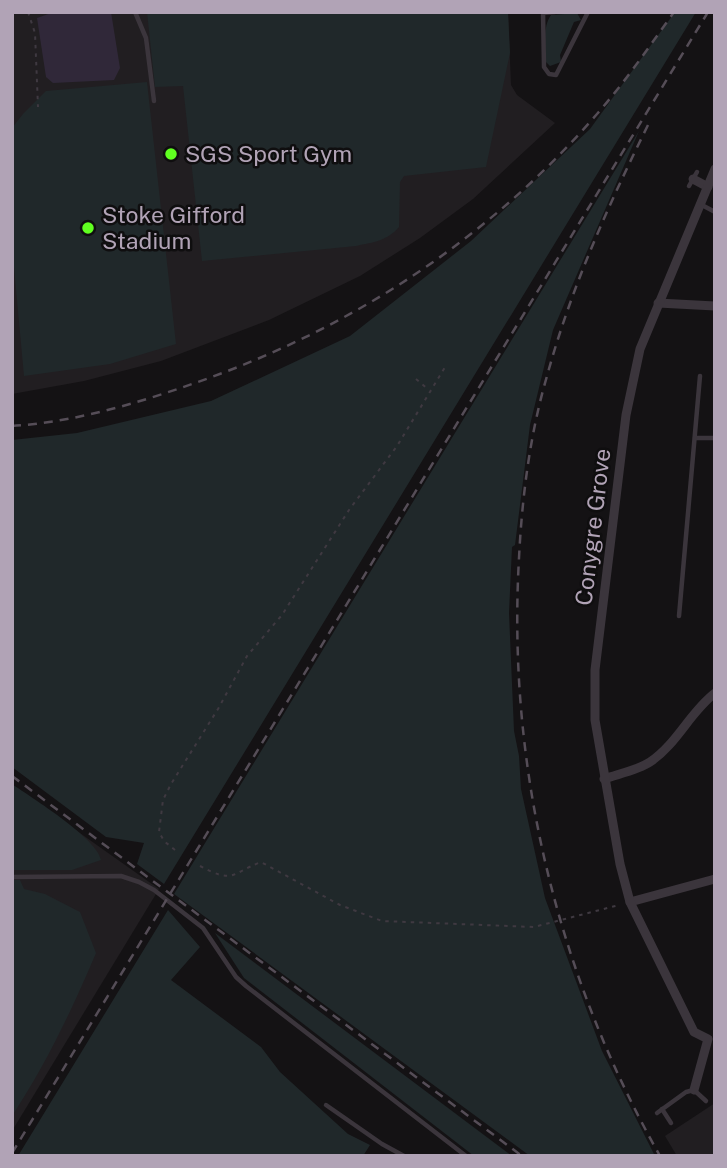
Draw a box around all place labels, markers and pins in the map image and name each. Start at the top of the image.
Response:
place label: SGS Sport Gym [185,140,352,167]
marker: SGS Sport Gym [163,146,179,162]
place label: Stoke Gifford Stadium [102,201,245,254]
marker: Stoke Gifford Stadium [80,220,96,236]

